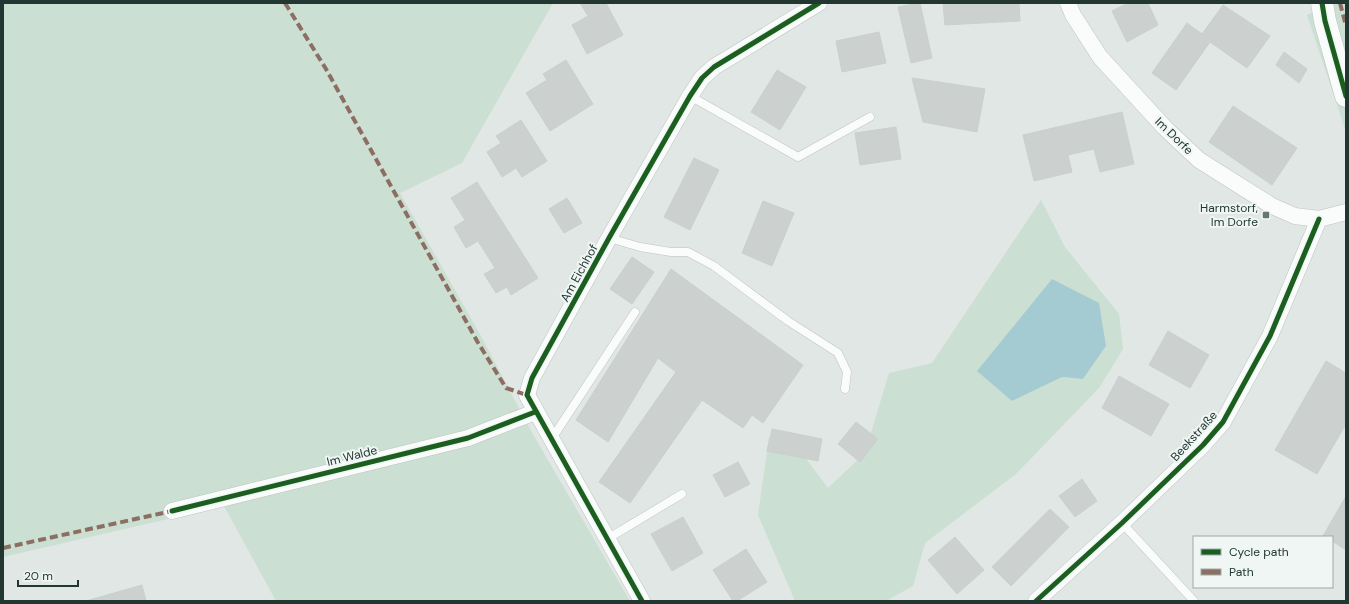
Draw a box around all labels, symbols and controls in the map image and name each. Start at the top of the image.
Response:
street label: Im Dorfe [1151,114,1197,158]
place label: Harmstorf, Im Dorfe [1200,200,1258,230]
marker: Harmstorf, Im Dorfe [1261,210,1271,220]
street label: Am Eichhof [557,241,601,305]
street label: Beekstraße [1167,407,1221,465]
street label: Im Walde [325,442,379,470]
legend [1193,536,1333,588]
text: Cycle path [1229,544,1289,560]
scale bar [18,562,78,588]
text: Path [1229,564,1254,580]
text: 20 m [24,568,53,584]

